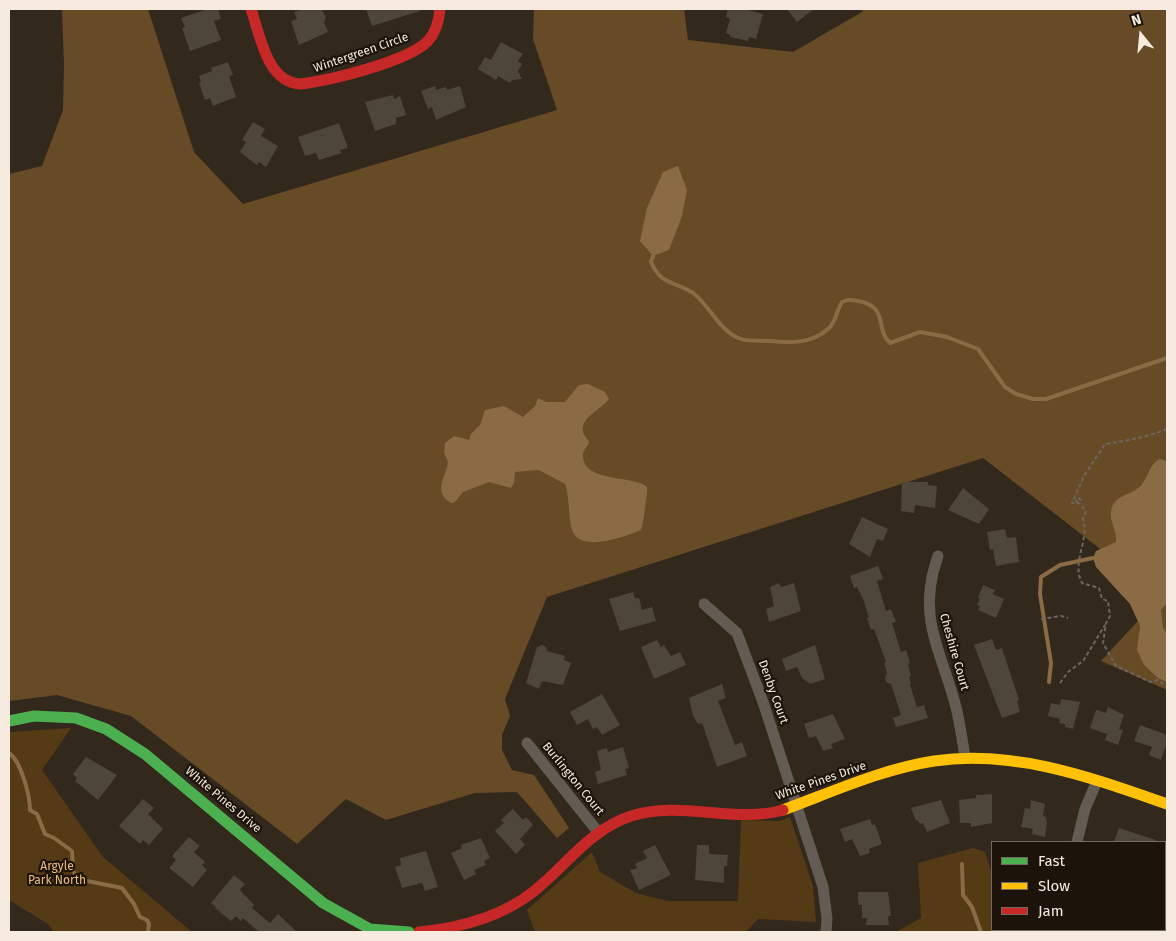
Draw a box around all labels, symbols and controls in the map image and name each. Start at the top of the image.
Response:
north arrow [1116,10,1166,60]
text: N [1130,11,1143,30]
street label: Wintergreen Circle [312,30,410,76]
street label: Cheshire Court [936,612,972,692]
street label: Denby Court [755,658,791,726]
street label: Burlington Court [539,740,607,818]
street label: White Pines Drive [774,759,868,803]
street label: White Pines Drive [182,764,264,836]
legend [991,841,1166,931]
text: Fast [1038,852,1065,870]
park label: Argyle Park North [28,860,86,888]
text: Slow [1038,877,1070,895]
text: Jam [1038,902,1064,920]

